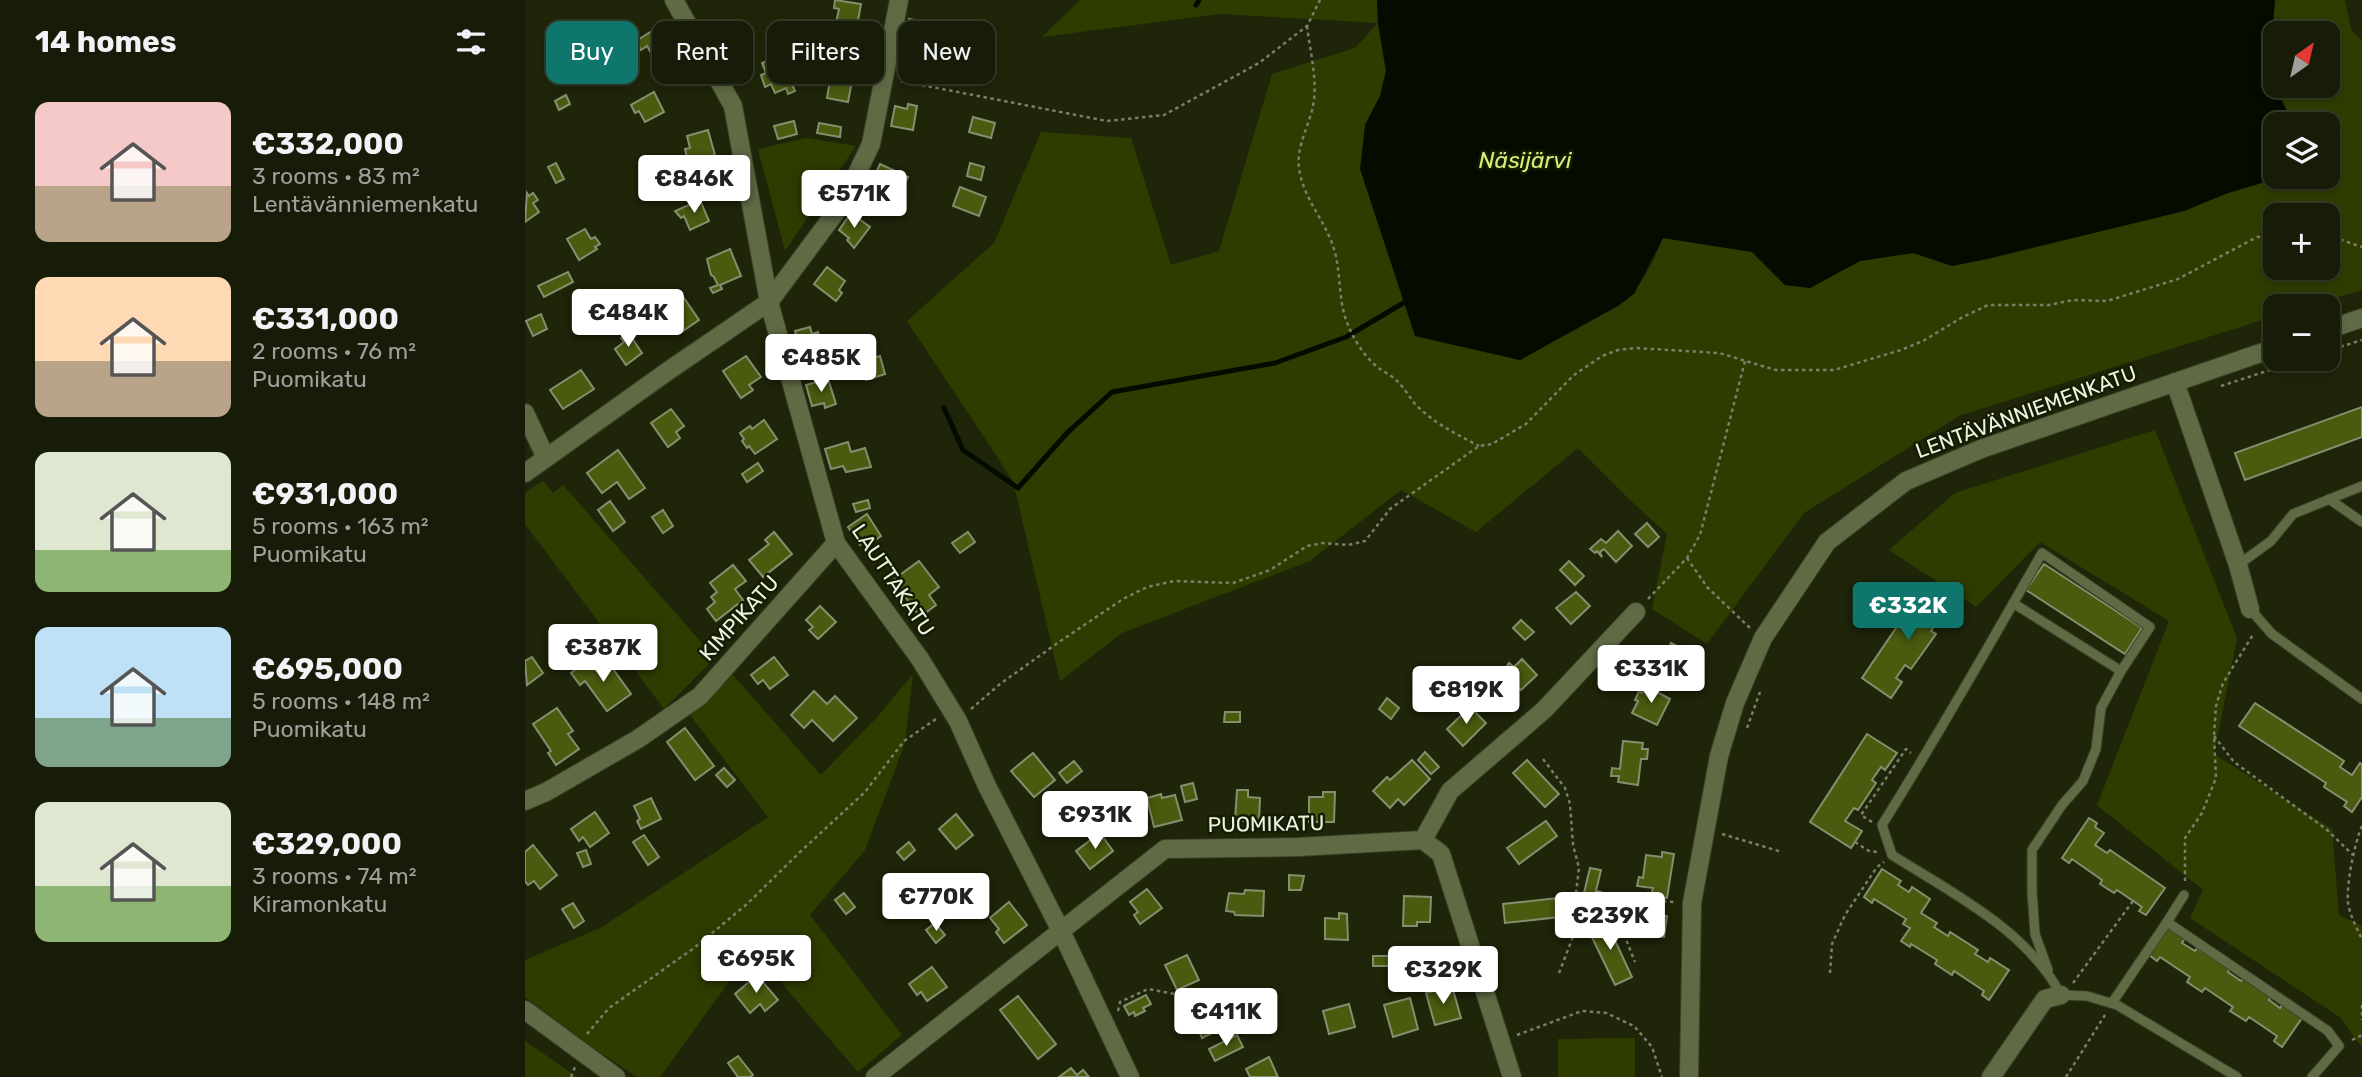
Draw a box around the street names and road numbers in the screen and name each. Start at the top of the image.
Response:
street label: LENTÄVÄNNIEMENKATU [1912,360,2140,463]
street label: LAUTTAKATU [847,519,940,640]
street label: KIMPIKATU [694,570,783,666]
street label: PUOMIKATU [1207,810,1325,837]

